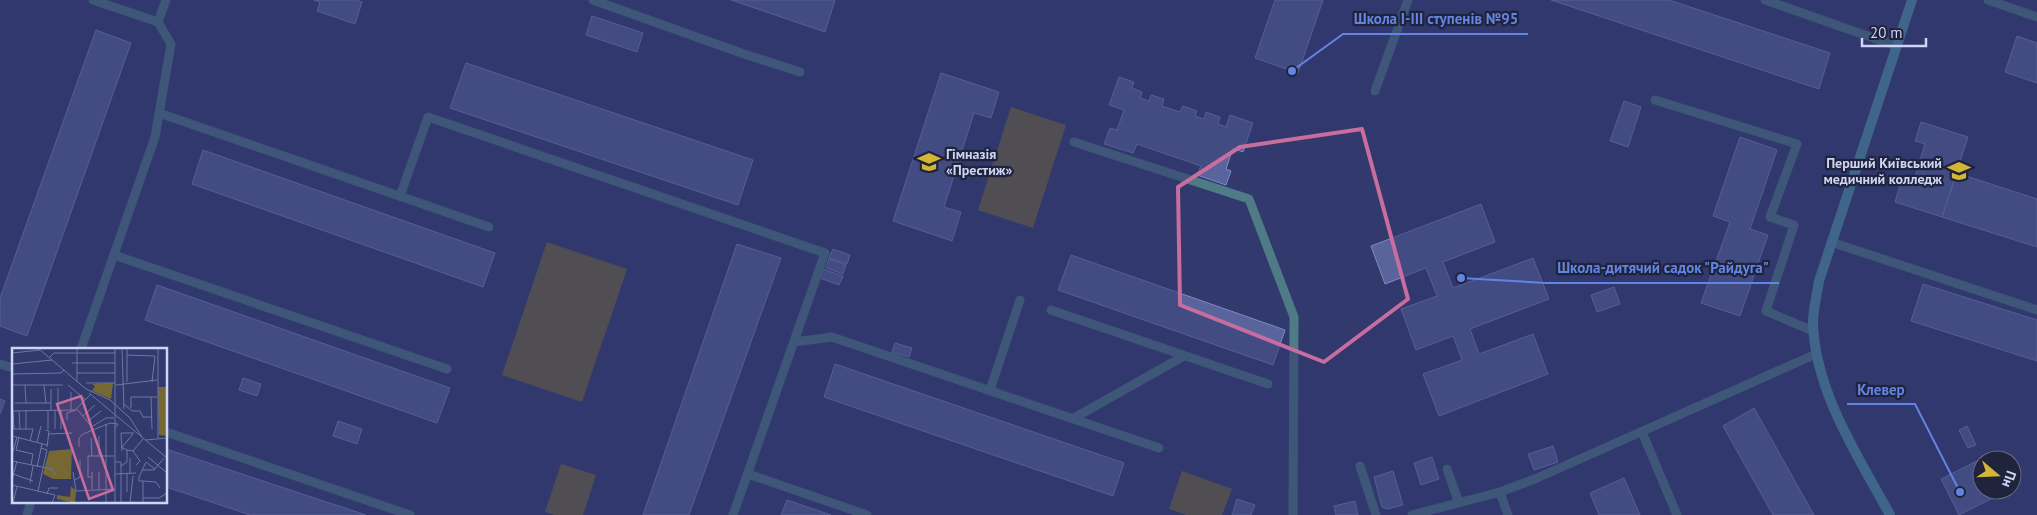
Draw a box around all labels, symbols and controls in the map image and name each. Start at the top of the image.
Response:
callout: Школа І-ІІІ ступенів №95 [1343,4,1528,34]
text: Школа І-ІІІ ступенів №95 [1354,9,1518,28]
scale bar [1862,15,1926,47]
text: 20 m [1870,23,1903,42]
place label: Гімназія «Престиж» [946,145,1013,179]
school or university icon: Гімназія «Престиж» [916,149,942,175]
place label: Перший Київський медичний колледж [1824,154,1942,188]
school or university icon: Перший Київський медичний колледж [1946,158,1972,184]
callout: Школа-дитячий садок "Райдуга" [1546,253,1779,283]
text: Школа-дитячий садок "Райдуга" [1557,258,1769,277]
inset map [12,348,168,502]
callout: Клевер [1847,374,1915,404]
text: Клевер [1857,380,1905,399]
north arrow [1972,450,2022,500]
text: Пн [1998,469,2020,490]

